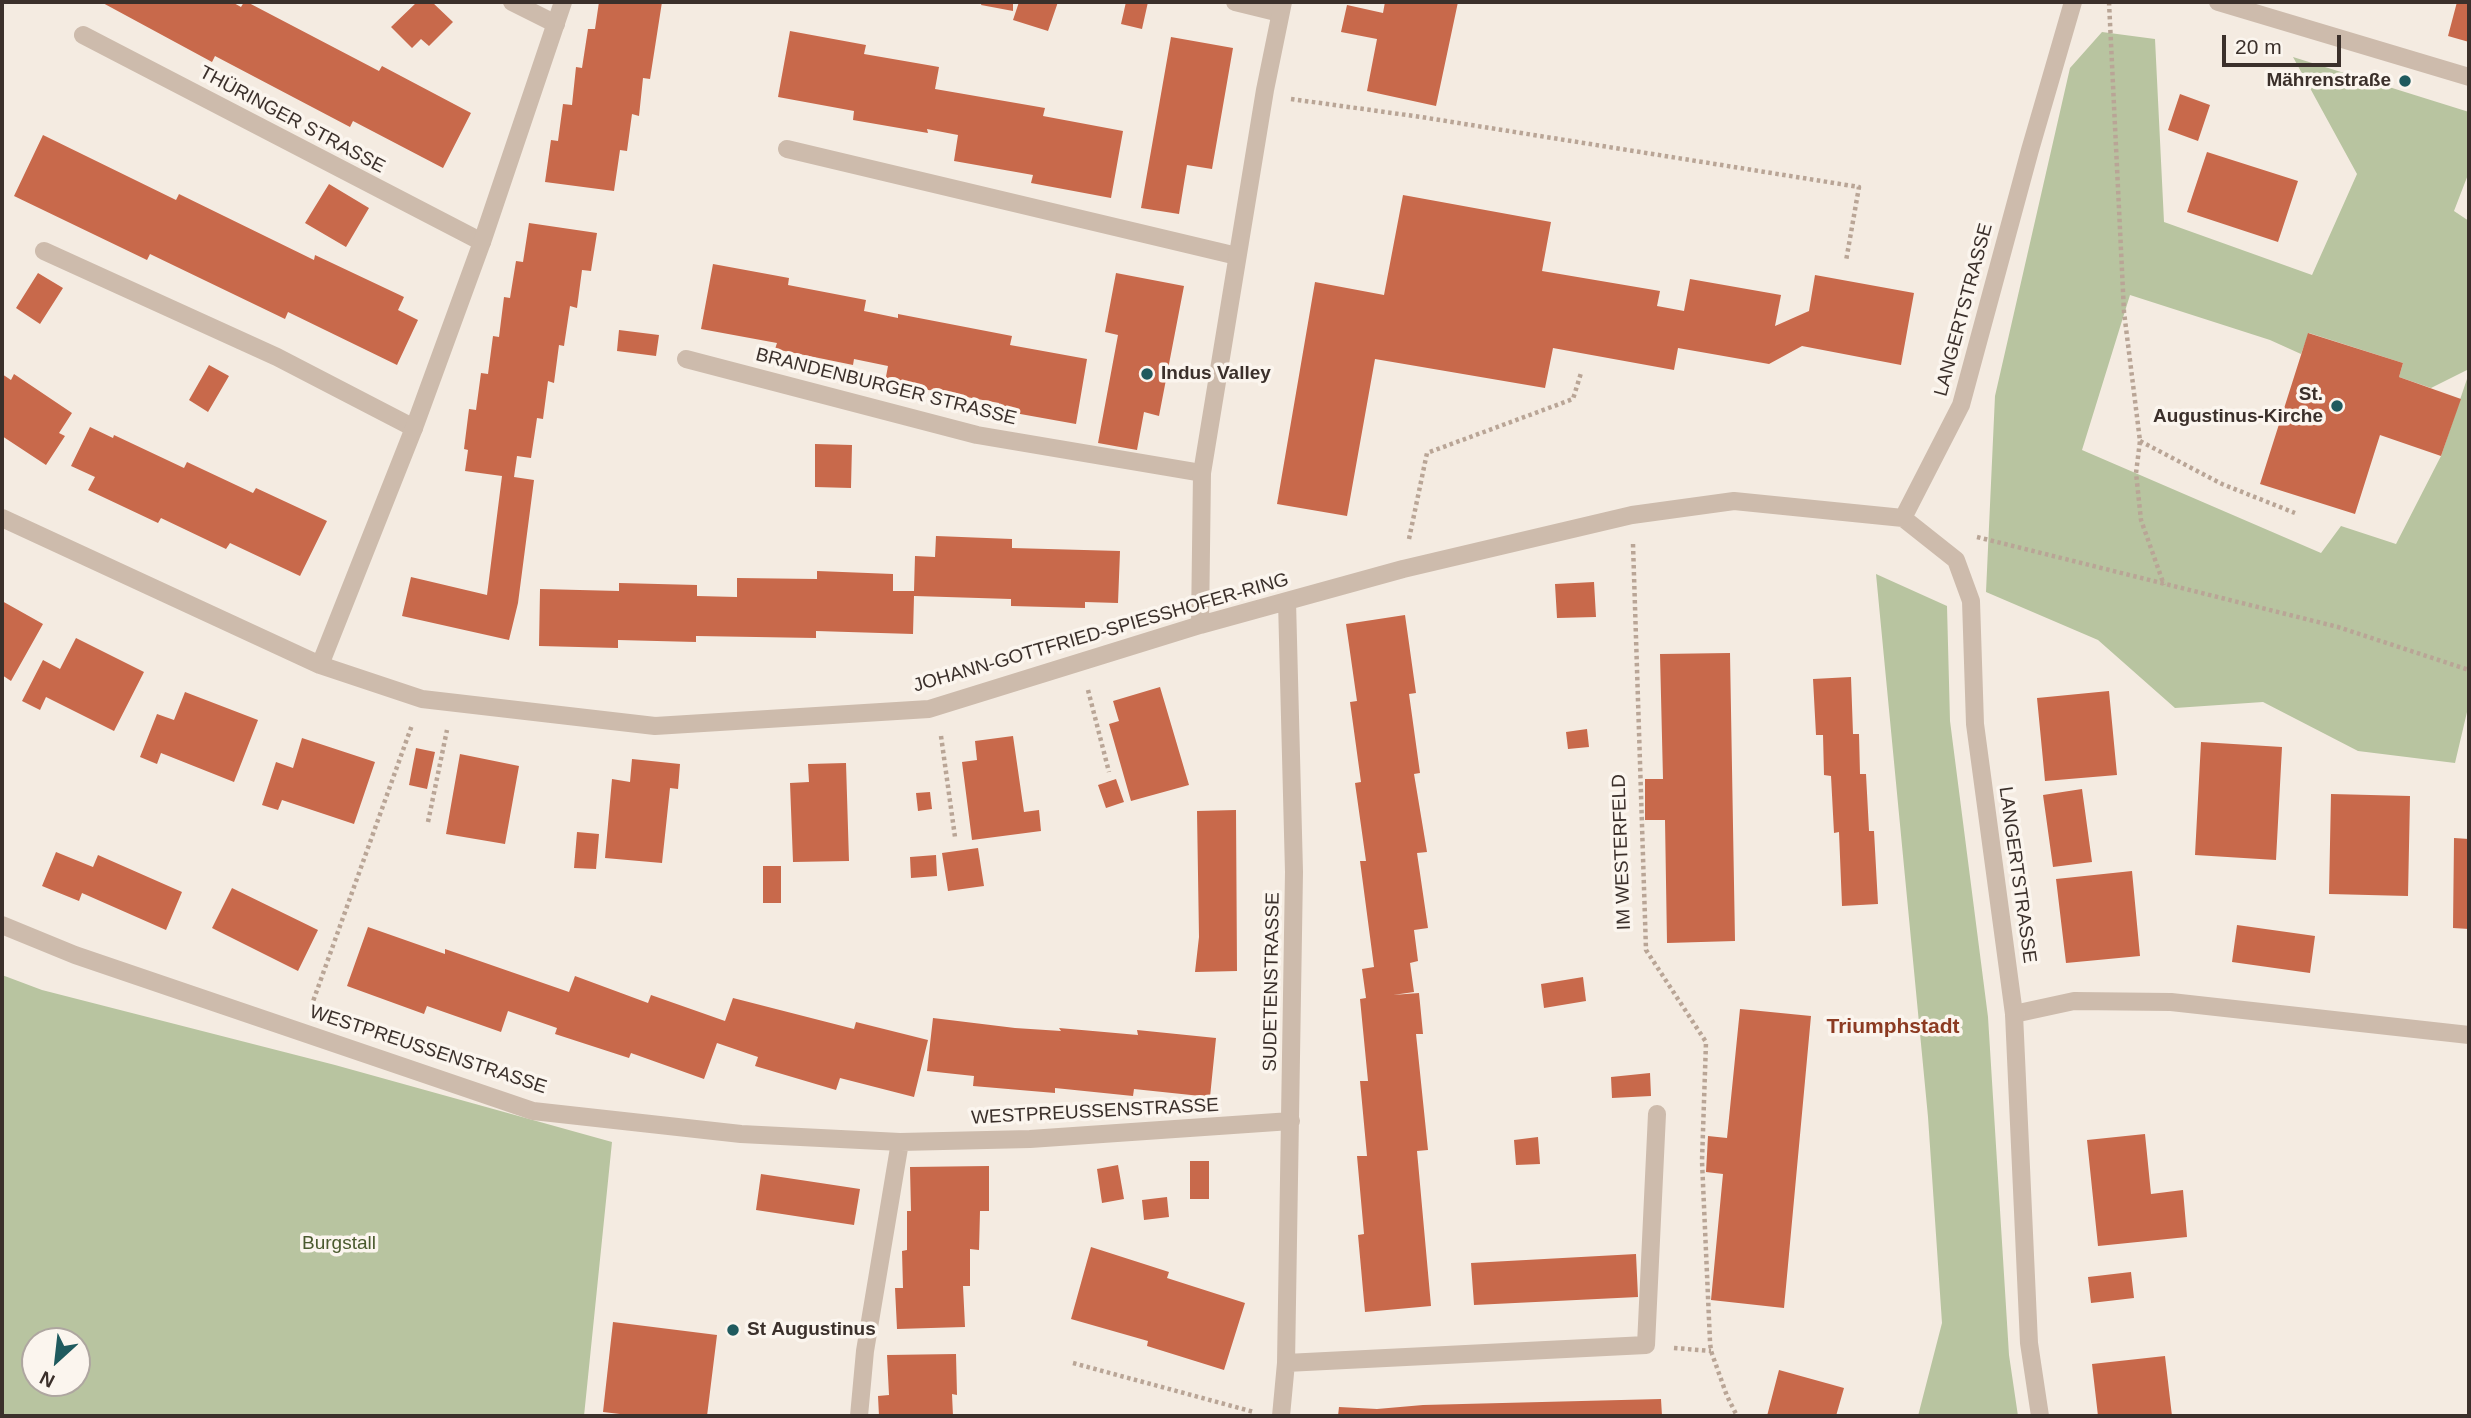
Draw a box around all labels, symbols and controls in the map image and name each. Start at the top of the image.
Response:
scale bar [2226,21,2345,65]
text: 20 m [2235,35,2282,58]
street label: THÜRINGER STRASSE [195,61,389,179]
place label: Mährenstraße [2266,70,2391,92]
marker: Mährenstraße [2397,73,2413,89]
street label: LANGERTSTRASSE [1930,221,1998,399]
street label: BRANDENBURGER STRASSE [753,344,1019,430]
place label: Indus Valley [1161,363,1271,385]
marker: Indus Valley [1139,366,1155,382]
place label: St. Augustinus-Kirche [2153,384,2323,428]
marker: St. Augustinus-Kirche [2329,398,2345,414]
street label: JOHANN-GOTTFRIED-SPIESSHOFER-RING [911,568,1291,698]
street label: IM WESTERFELD [1608,774,1636,930]
street label: LANGERTSTRASSE [1993,785,2041,965]
street label: SUDETENSTRASSE [1259,892,1285,1072]
street label: WESTPREUSSENSTRASSE [306,1001,550,1099]
district label: Triumphstadt [1826,1014,1960,1040]
street label: WESTPREUSSENSTRASSE [971,1094,1219,1130]
park label: Burgstall [302,1233,376,1255]
place label: St Augustinus [747,1319,876,1341]
marker: St Augustinus [725,1322,741,1338]
north arrow [21,1327,91,1397]
text: N [36,1367,58,1392]

